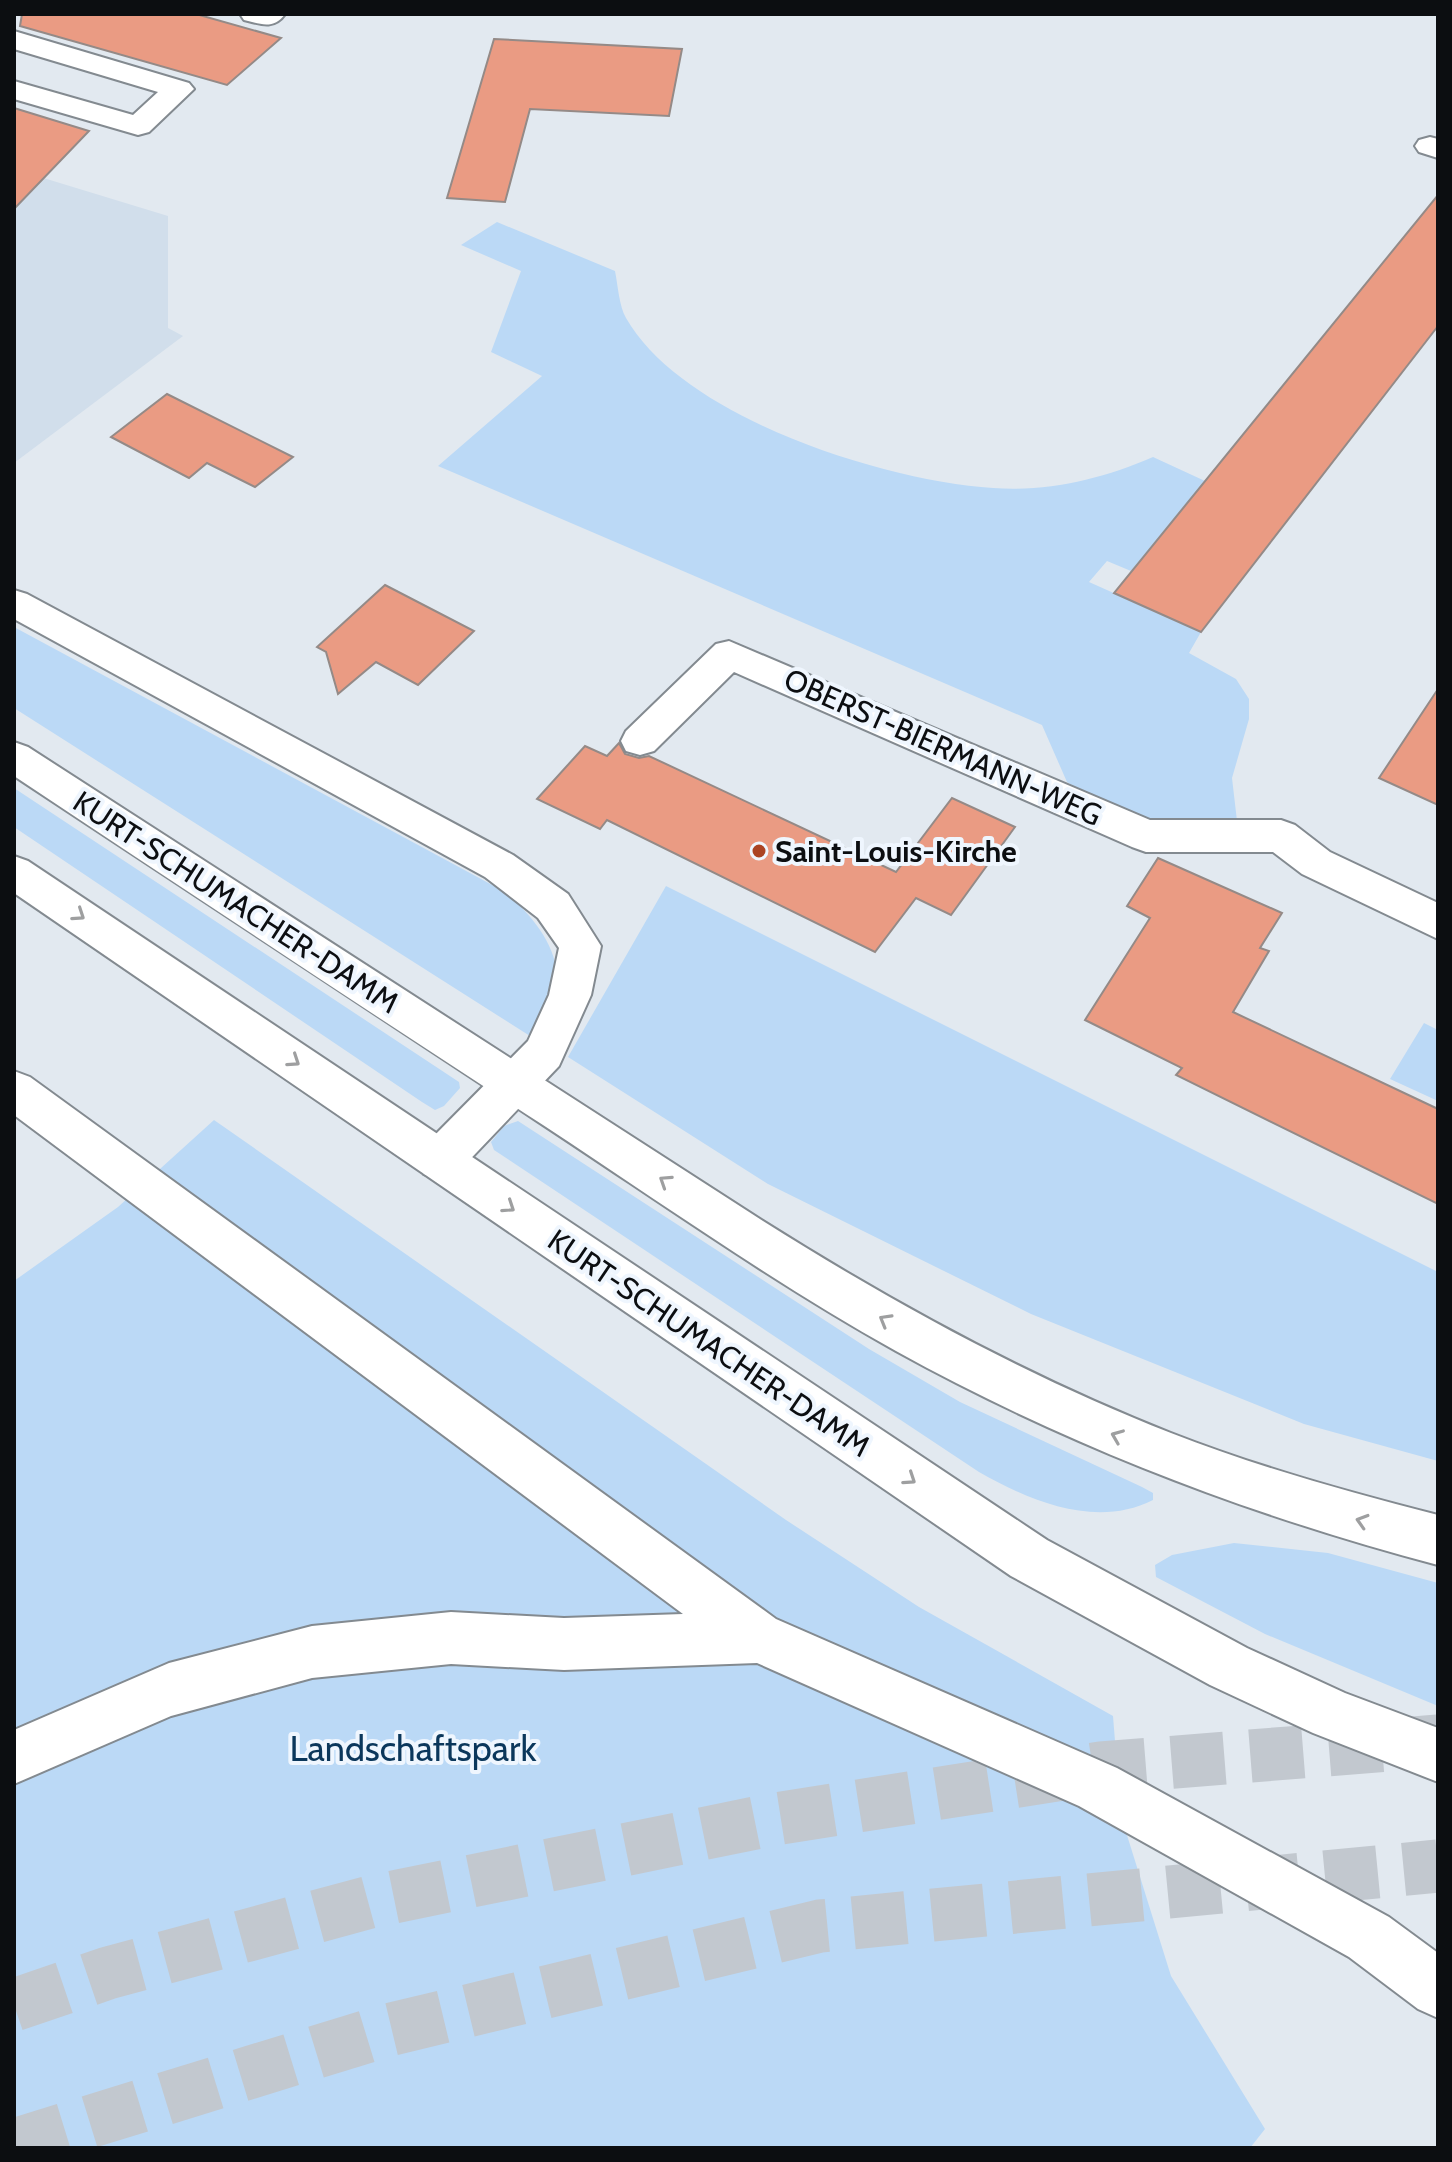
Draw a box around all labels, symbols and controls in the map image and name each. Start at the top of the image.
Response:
street label: OBERST-BIERMANN-WEG [779,660,1107,834]
street label: KURT-SCHUMACHER-DAMM [66,783,406,1021]
place label: Saint-Louis-Kirche [775,833,1017,870]
marker: Saint-Louis-Kirche [750,842,768,860]
one-way arrow [70,906,84,921]
one-way arrow [285,1051,299,1066]
one-way arrow [659,1175,674,1190]
one-way arrow [500,1197,515,1212]
street label: KURT-SCHUMACHER-DAMM [541,1221,877,1465]
one-way arrow [879,1314,893,1330]
one-way arrow [1111,1429,1125,1446]
one-way arrow [901,1469,915,1484]
one-way arrow [1356,1514,1370,1530]
park label: Landschaftspark [289,1726,537,1770]

